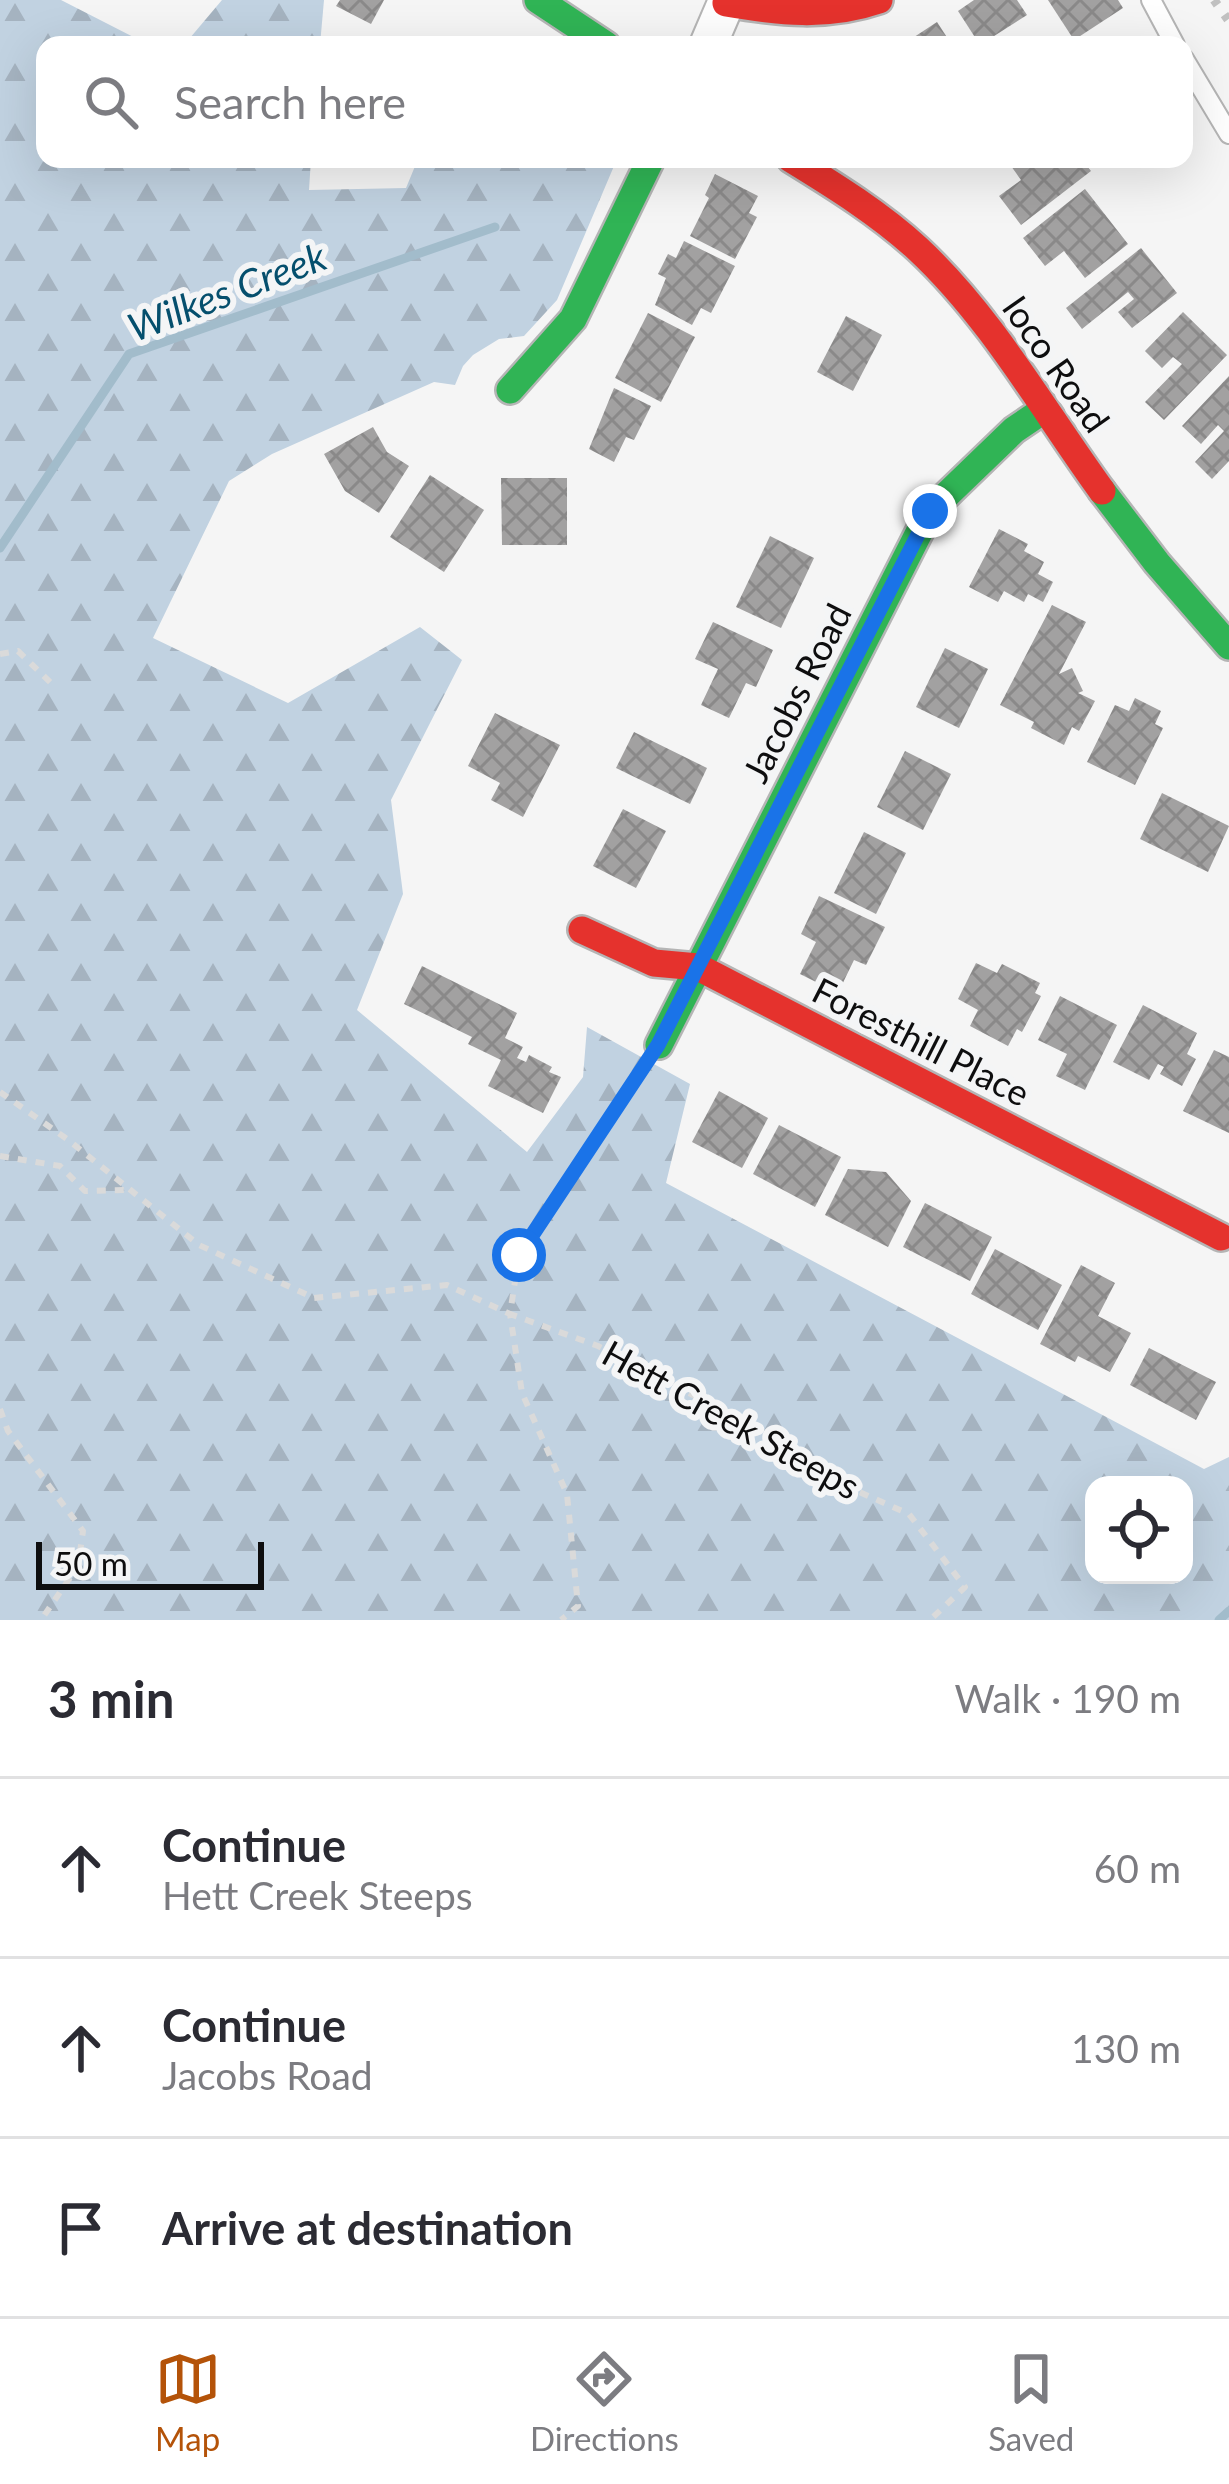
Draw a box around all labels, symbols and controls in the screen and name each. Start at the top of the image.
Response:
search box [36,36,1193,168]
icon: search [78,69,144,135]
text: Search here [174,75,406,129]
water label: Wilkes Creek [121,232,333,350]
street label: Ioco Road [994,287,1120,440]
route end [903,484,957,538]
street label: Jacobs Road [732,596,860,789]
street label: Foresthill Place [806,968,1037,1115]
route start [492,1228,546,1282]
street label: Hett Creek Steeps [595,1330,868,1508]
map controls [1085,1476,1193,1584]
button: locate [1085,1476,1193,1584]
scale bar [36,1536,264,1589]
text: 50 m [54,1543,128,1583]
text: 3 min [48,1668,174,1729]
text: Walk · 190 m [954,1675,1181,1721]
text: Continue [162,1818,346,1872]
icon: ahead [48,1835,114,1901]
text: 60 m [1094,1845,1181,1891]
text: Hett Creek Steeps [162,1872,473,1918]
text: Continue [162,1998,346,2052]
icon: ahead [48,2015,114,2081]
text: 130 m [1071,2025,1181,2071]
text: Jacobs Road [162,2052,373,2098]
icon: arrive [48,2195,114,2261]
text: Arrive at destination [162,2201,573,2255]
tab: Map [155,2346,221,2458]
tab: Directions [530,2346,679,2458]
tab: Saved [988,2346,1074,2458]

